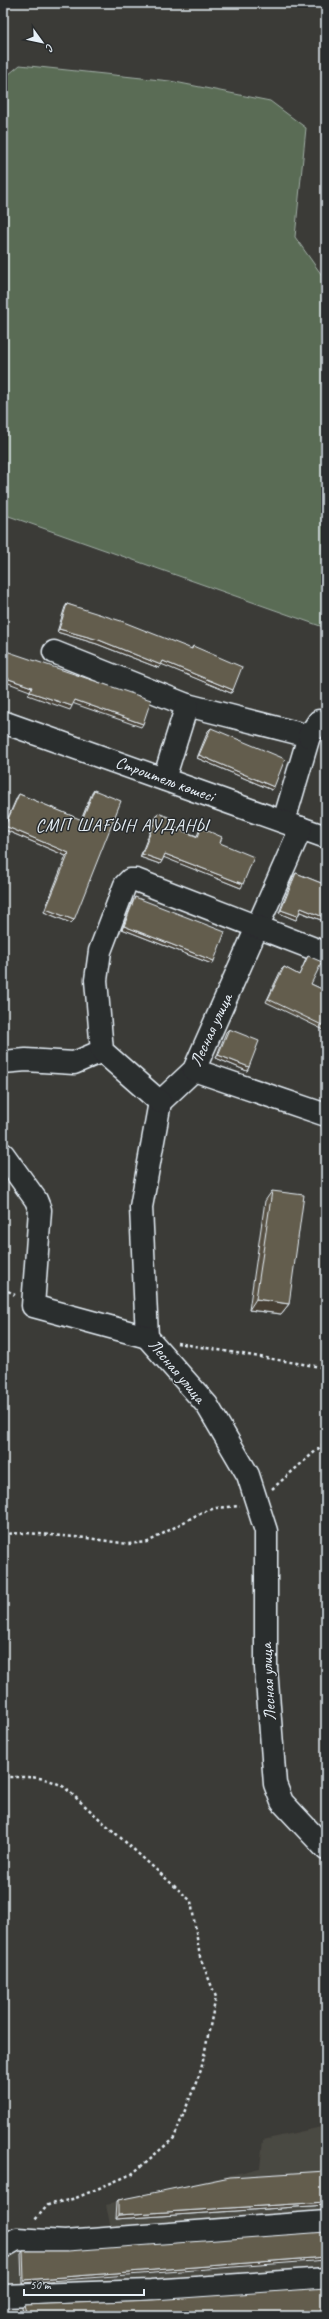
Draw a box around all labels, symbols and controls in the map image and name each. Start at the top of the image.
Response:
north arrow [22,22,62,62]
text: С [42,41,58,55]
street label: Строитель көшесі [113,751,219,807]
district label: СМП ШАҒЫН АУДАНЫ [35,814,211,836]
street label: Лесная улица [185,988,238,1070]
street label: Лесная улица [144,1334,211,1409]
street label: Лесная улица [255,1641,281,1721]
scale bar [24,2271,144,2297]
text: 50 m [30,2277,52,2293]

